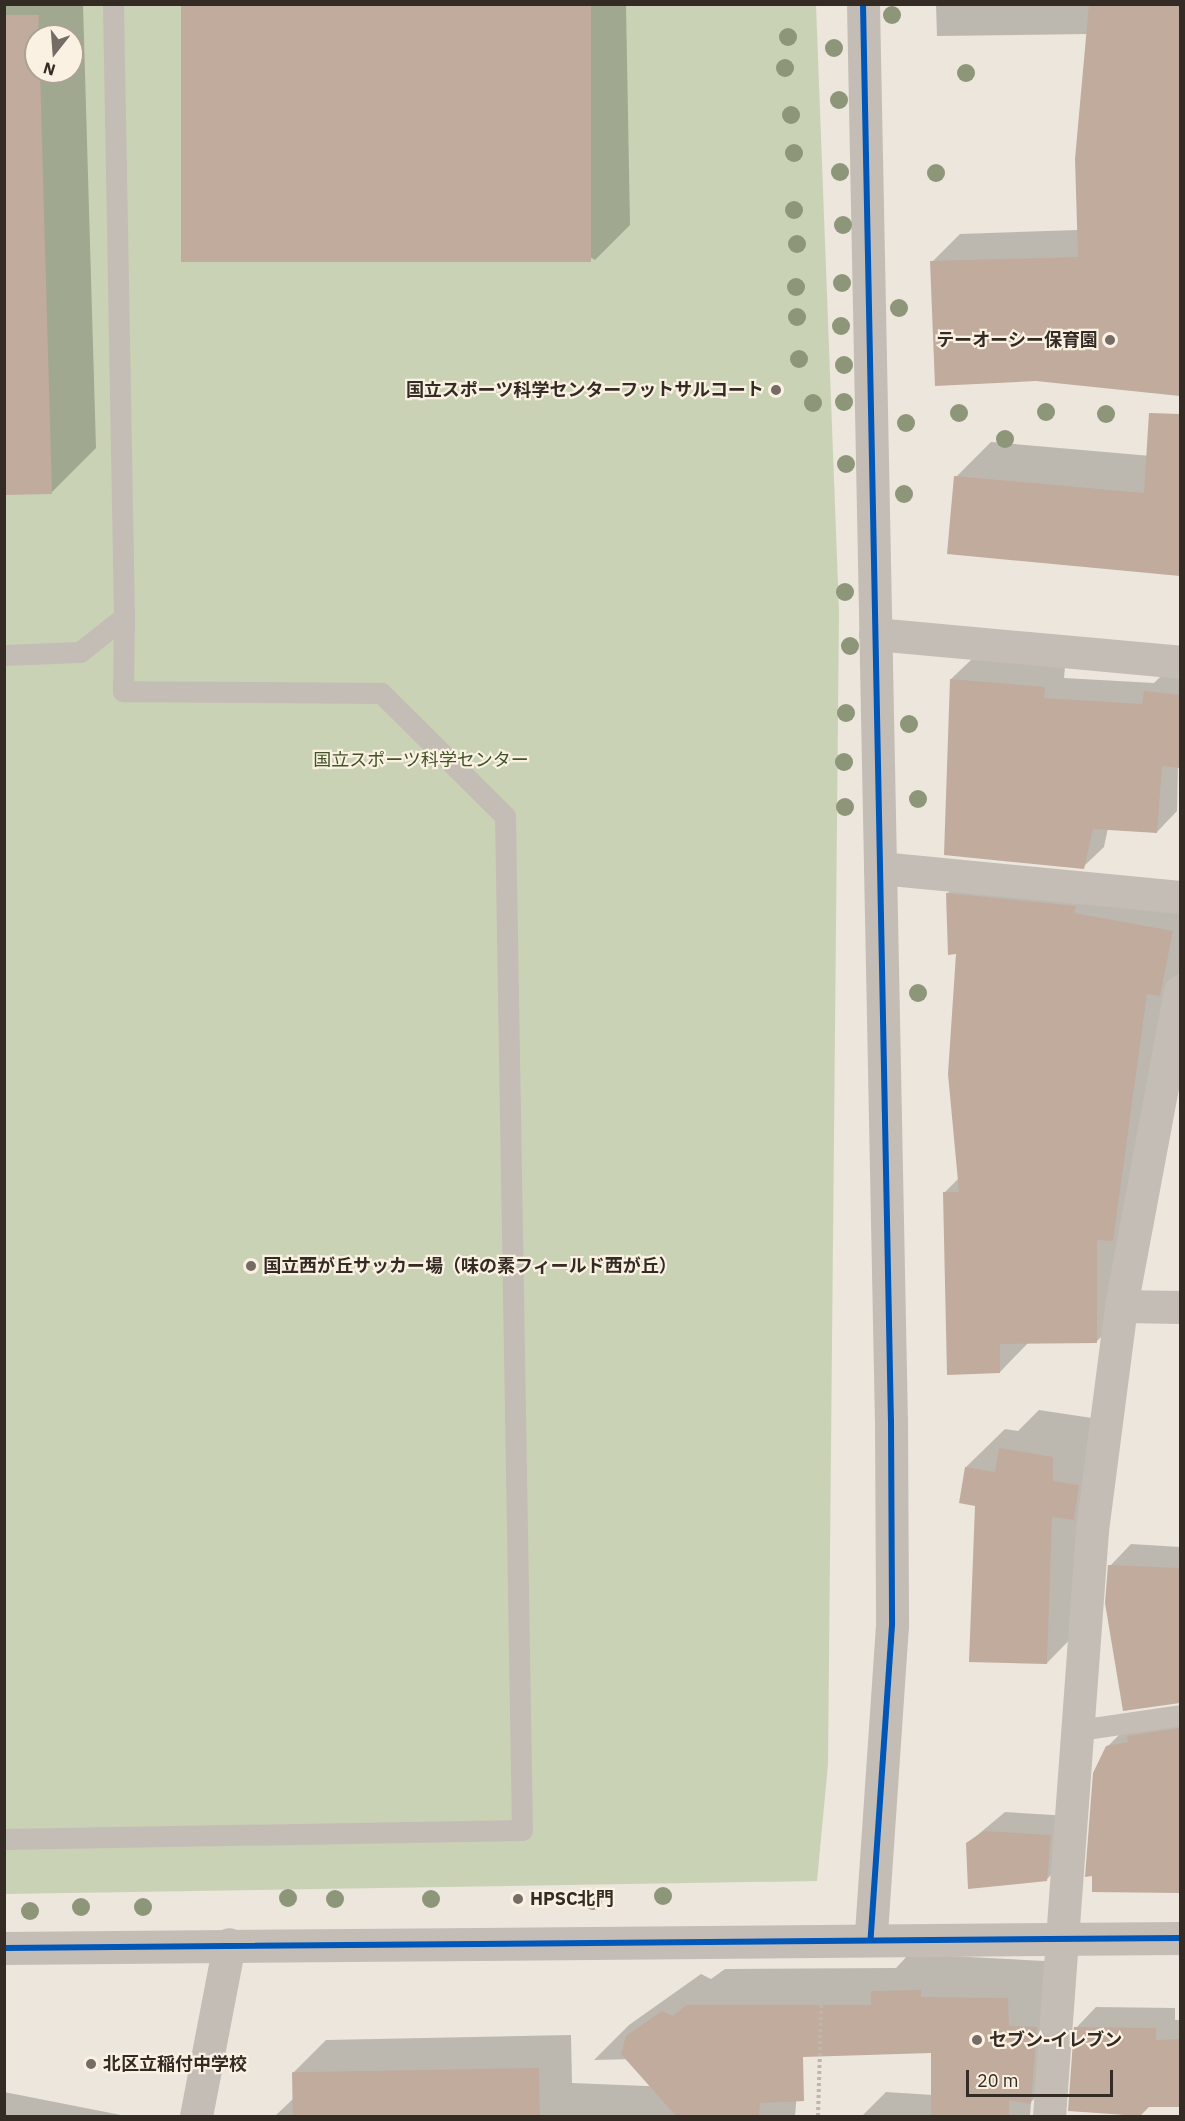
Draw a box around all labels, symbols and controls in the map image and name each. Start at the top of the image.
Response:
north arrow [24,24,84,84]
text: N [41,58,58,81]
place label: テーオーシー保育園 [936,329,1098,351]
marker: テーオーシー保育園 [1103,333,1117,347]
place label: 国立スポーツ科学センターフットサルコート [404,379,764,401]
marker: 国立スポーツ科学センターフットサルコート [769,383,783,397]
park label: 国立スポーツ科学センター [313,749,529,771]
place label: 国立西が丘サッカー場（味の素フィールド西が丘） [263,1255,677,1277]
marker: 国立西が丘サッカー場（味の素フィールド西が丘） [244,1259,258,1273]
place label: HPSC北門 [530,1888,614,1910]
marker: HPSC北門 [511,1892,525,1906]
place label: セブン-イレブン [989,2029,1122,2051]
marker: セブン-イレブン [970,2033,984,2047]
place label: 北区立稲付中学校 [103,2053,247,2075]
marker: 北区立稲付中学校 [84,2057,98,2071]
scale bar [969,2058,1116,2096]
text: 20 m [977,2069,1019,2092]

